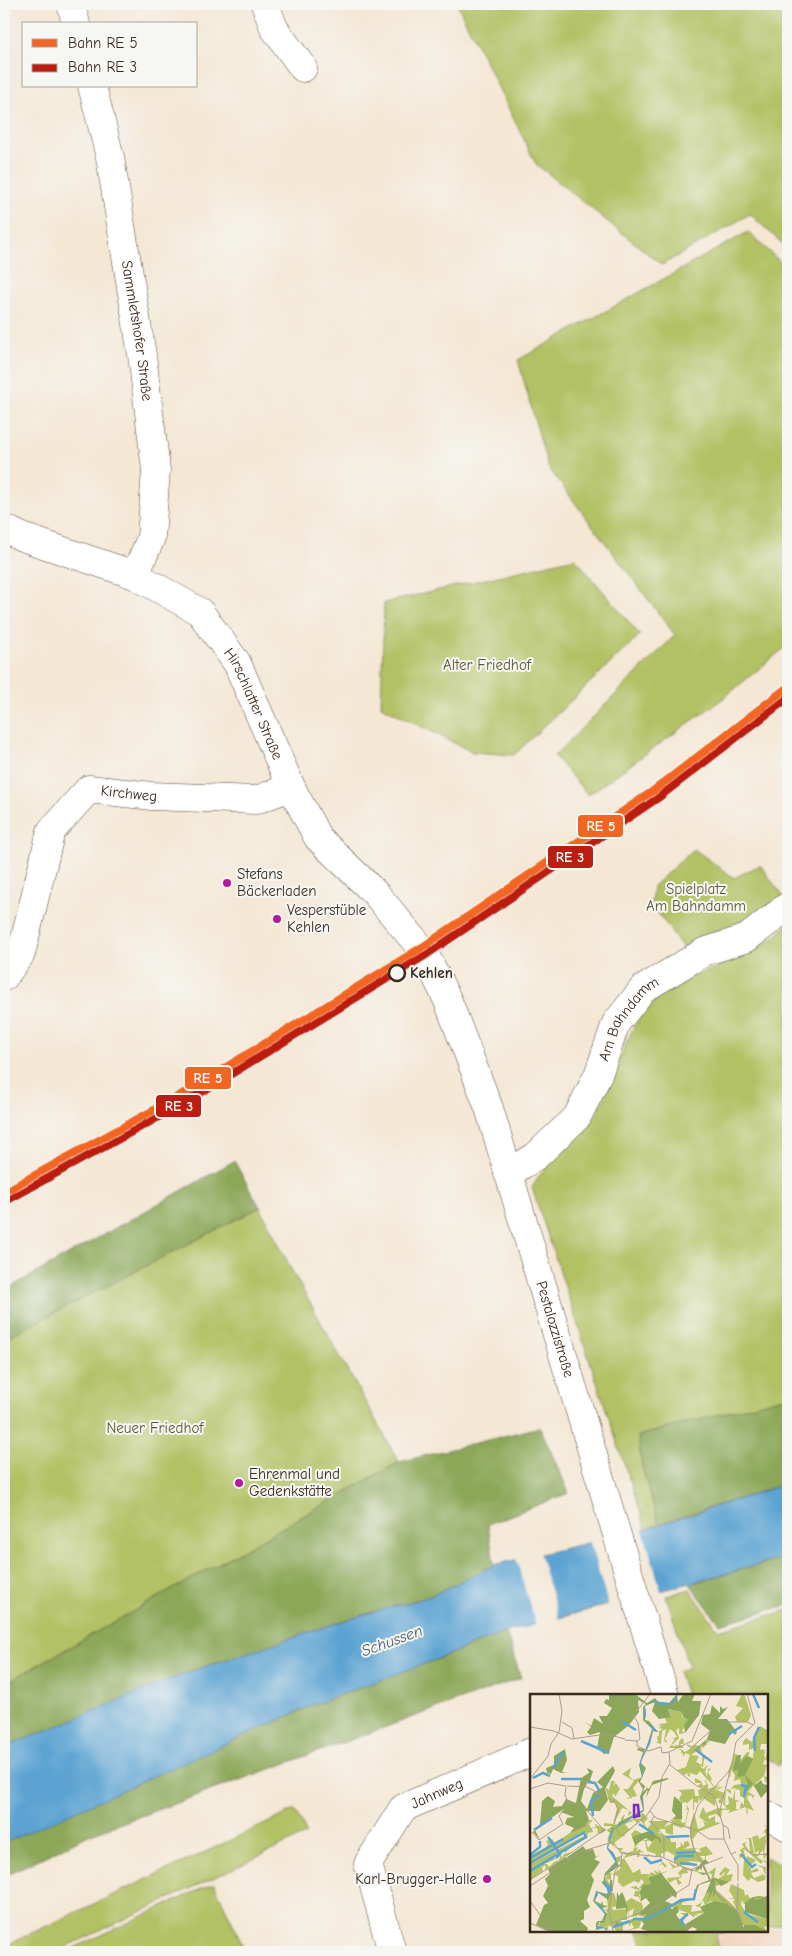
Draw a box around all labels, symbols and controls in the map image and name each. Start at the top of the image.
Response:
legend [22,22,198,88]
text: Bahn RE 5 [68,34,138,52]
text: Bahn RE 3 [68,58,137,76]
street label: Sammletshofer Straße [118,259,157,402]
street label: Hirschlatter Straße [220,644,287,763]
park label: Alter Friedhof [443,656,532,674]
street label: Kirchweg [100,781,157,805]
line badge: RE 5 [577,814,624,838]
text: RE 5 [587,818,615,835]
line badge: RE 3 [547,845,594,869]
text: RE 3 [556,849,584,866]
place label: Stefans Bäckerladen [237,865,316,900]
marker: Stefans Bäckerladen [221,877,233,889]
park label: Spielplatz Am Bahndamm [646,880,746,915]
place label: Vesperstüble Kehlen [287,901,367,936]
marker: Vesperstüble Kehlen [271,913,283,925]
marker: Kehlen [388,964,406,982]
place label: Kehlen [410,964,453,982]
street label: Am Bahndamm [594,973,662,1064]
line badge: RE 5 [184,1066,232,1090]
text: RE 5 [194,1070,222,1087]
line badge: RE 3 [155,1094,202,1118]
text: RE 3 [165,1098,193,1115]
street label: Pestalozzistraße [532,1279,578,1380]
park label: Neuer Friedhof [106,1419,204,1437]
place label: Ehrenmal und Gedenkstätte [249,1465,340,1500]
marker: Ehrenmal und Gedenkstätte [233,1477,245,1489]
water label: Schussen [359,1622,425,1660]
inset map [530,1694,767,1931]
street label: Jahnweg [408,1774,466,1813]
place label: Karl-Brugger-Halle [355,1870,477,1888]
marker: Karl-Brugger-Halle [481,1873,493,1885]

